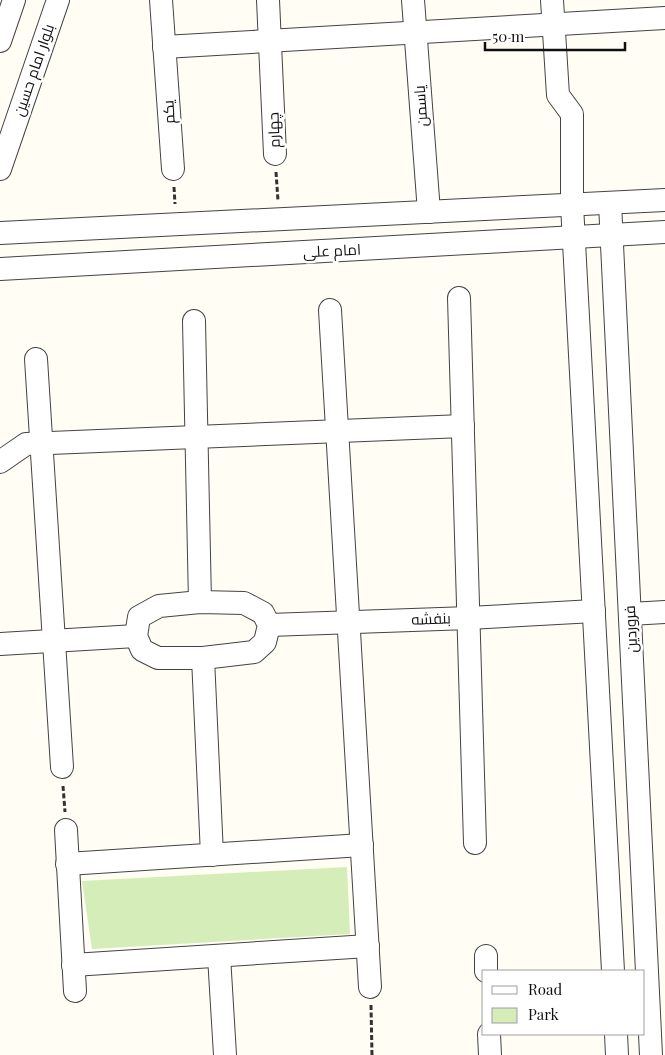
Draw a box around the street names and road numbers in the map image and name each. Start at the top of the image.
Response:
street label: بلوار امام حسین [8,21,59,119]
street label: یاسمن [409,85,432,127]
street label: یکم [157,99,180,125]
street label: چهارم [262,112,285,148]
street label: امام علی [302,238,361,263]
street label: فروردین [619,605,642,653]
street label: بنفشه [411,607,451,629]

